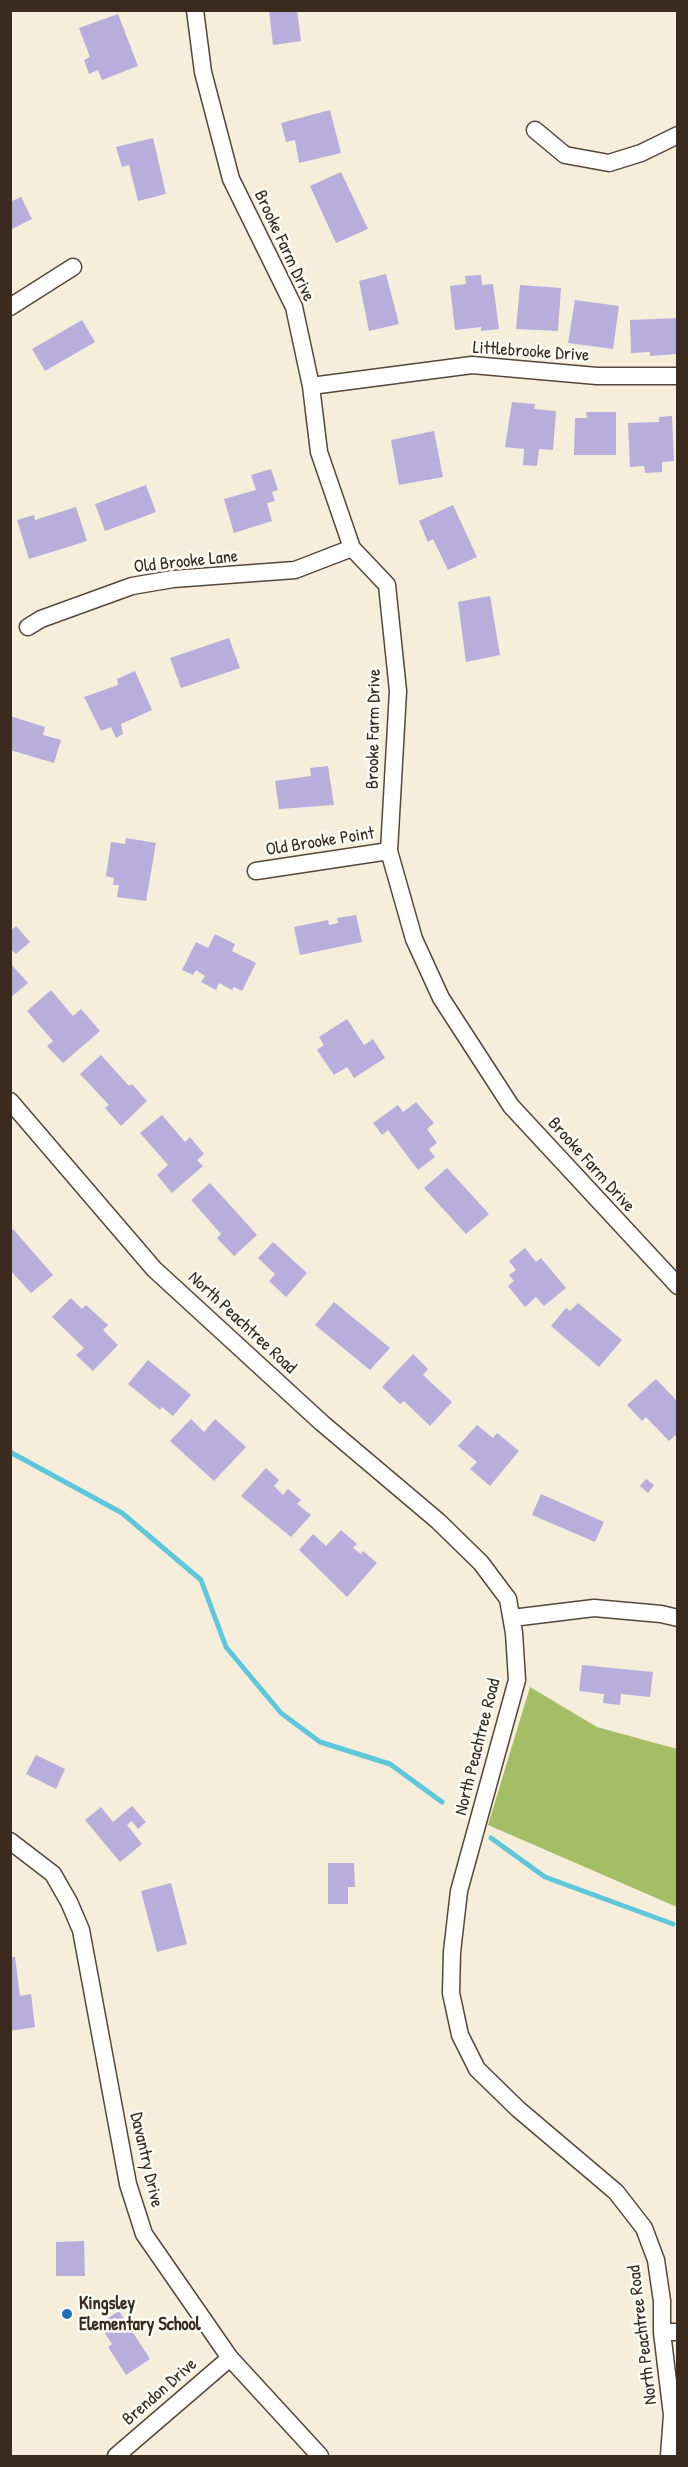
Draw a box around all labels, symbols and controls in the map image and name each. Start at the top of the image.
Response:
street label: Brooke Farm Drive [249,187,319,305]
street label: Littlebrooke Drive [472,337,590,367]
street label: Old Brooke Lane [133,546,239,578]
street label: Brooke Farm Drive [362,669,386,789]
street label: Old Brooke Point [264,823,376,861]
street label: Brooke Farm Drive [543,1113,639,1217]
street label: North Peachtree Road [183,1267,301,1379]
street label: North Peachtree Road [451,1676,505,1818]
street label: Davantry Drive [125,2110,167,2210]
street label: North Peachtree Road [624,2264,662,2406]
place label: Kingsley Elementary School [79,2293,200,2336]
marker: Kingsley Elementary School [60,2307,74,2321]
street label: Brendon Drive [118,2354,202,2430]

